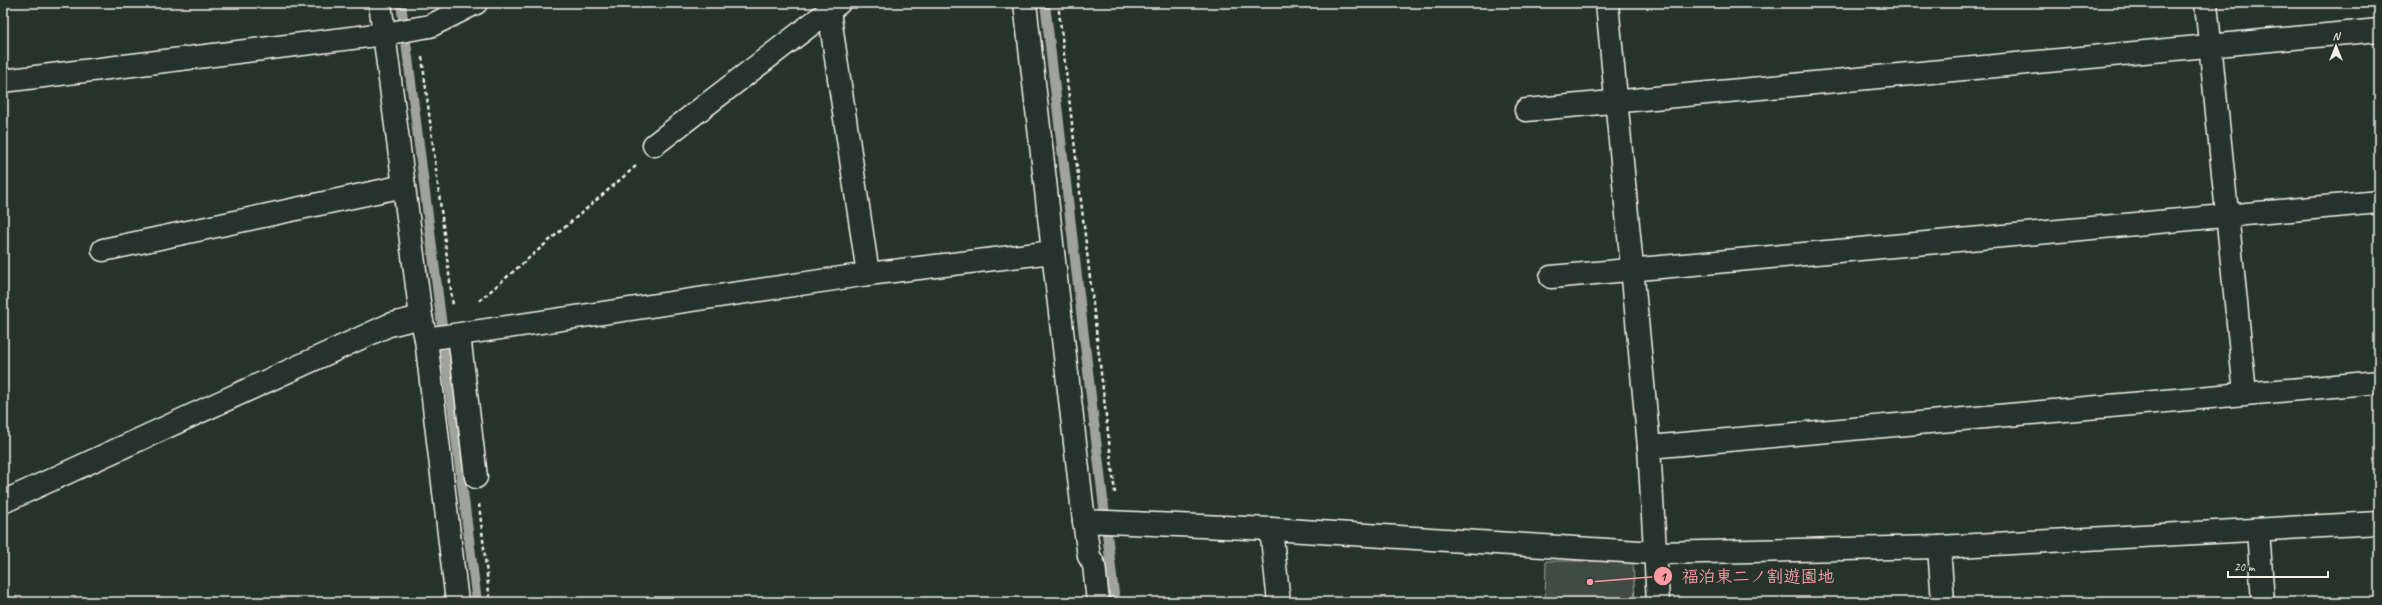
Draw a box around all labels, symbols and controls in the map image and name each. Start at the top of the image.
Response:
north arrow [2316,26,2356,66]
text: N [2333,29,2342,43]
scale bar [2228,553,2328,579]
text: 20 m [2234,559,2256,575]
callout: 福泊東二ノ割遊園地 [1653,562,1842,591]
text: 福泊東二ノ割遊園地 [1682,566,1835,587]
text: 1 [1660,569,1667,585]

